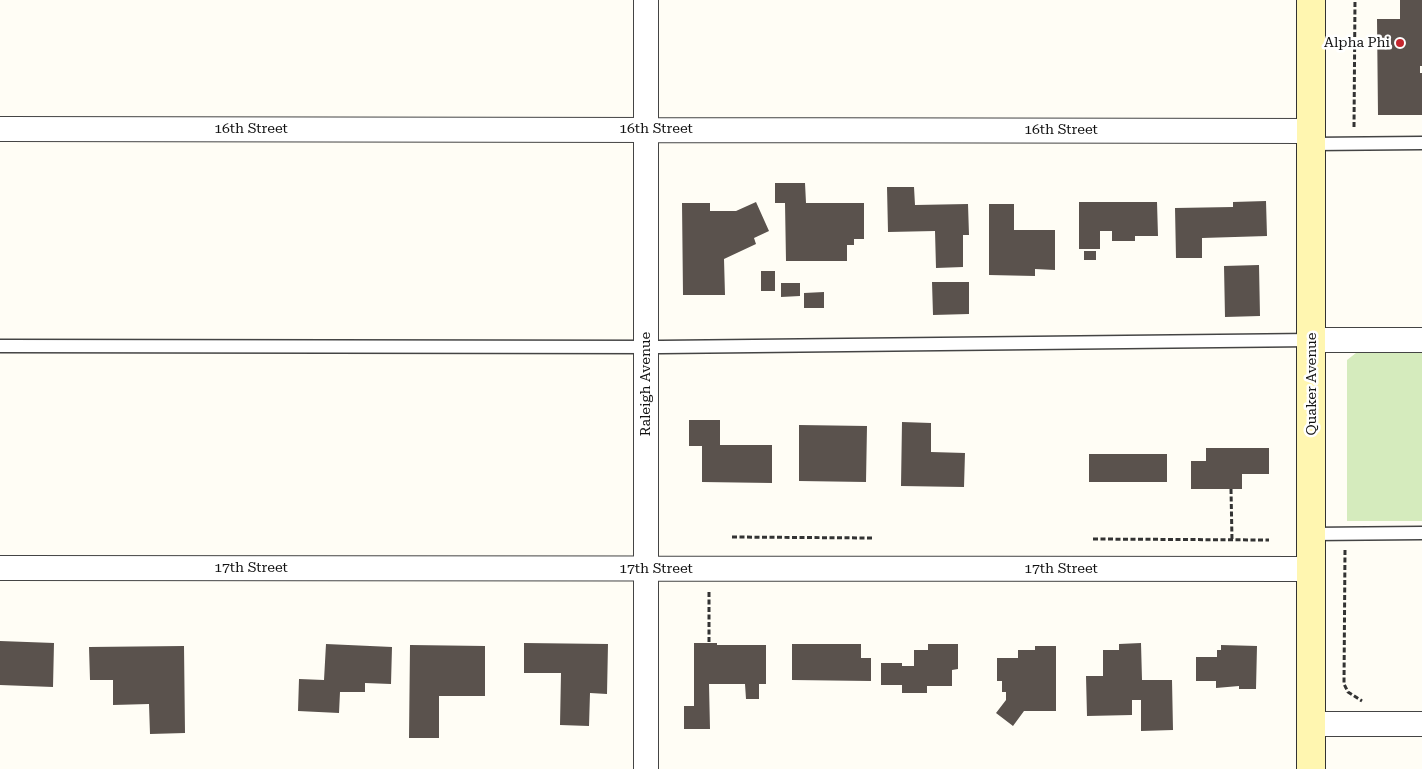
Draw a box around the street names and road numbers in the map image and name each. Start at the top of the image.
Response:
street label: 16th Street [214,121,288,137]
street label: 16th Street [619,121,693,137]
street label: 16th Street [1024,122,1098,138]
street label: Raleigh Avenue [638,332,654,436]
street label: Quaker Avenue [1304,332,1320,436]
street label: 17th Street [214,560,288,576]
street label: 17th Street [619,561,693,577]
street label: 17th Street [1024,561,1098,577]

